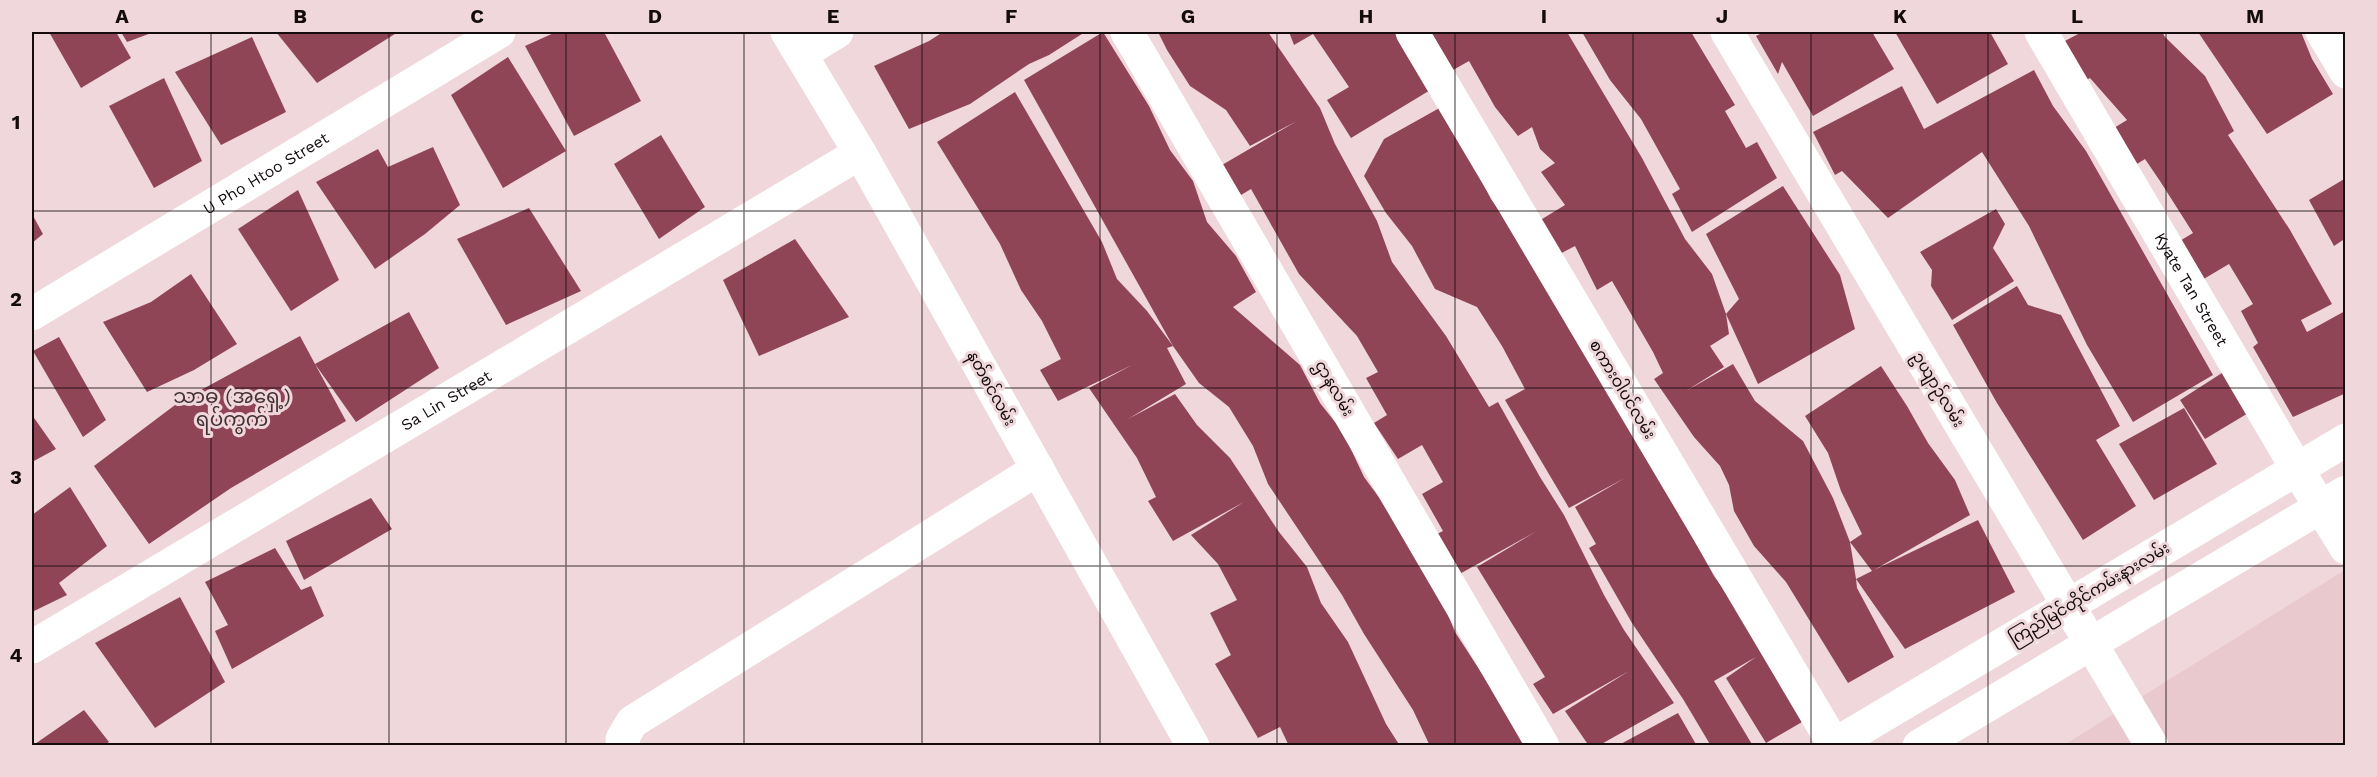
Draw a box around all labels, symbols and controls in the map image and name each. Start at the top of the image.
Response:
text: A [115,4,129,28]
text: B [293,4,307,28]
text: C [470,4,484,28]
text: D [648,4,662,28]
text: E [827,4,839,28]
text: F [1005,4,1017,28]
text: G [1181,4,1195,28]
text: H [1359,4,1373,28]
text: I [1541,4,1547,28]
text: J [1716,4,1728,28]
text: K [1893,4,1907,28]
text: L [2071,4,2083,28]
text: M [2246,4,2264,28]
text: 1 [12,110,20,134]
street label: U Pho Htoo Street [200,128,332,218]
street label: Kyate Tan Street [2151,229,2232,350]
text: 2 [10,287,22,311]
street label: စကားဝါပင်လမ်း [1586,335,1661,442]
street label: နတ်စင်လမ်း [960,347,1022,431]
street label: ဥယျာဉ်လမ်း [1905,347,1970,433]
street label: ဌာနလမ်း [1308,356,1360,422]
street label: Sa Lin Street [398,366,495,435]
district label: သာဓု (အရှေ့) ရပ်ကွက် [173,384,291,435]
text: 3 [10,465,22,489]
street label: ကြည်မြင်တိုင်ကမ်းနားလမ်း [2005,536,2175,653]
text: 4 [10,643,23,667]

